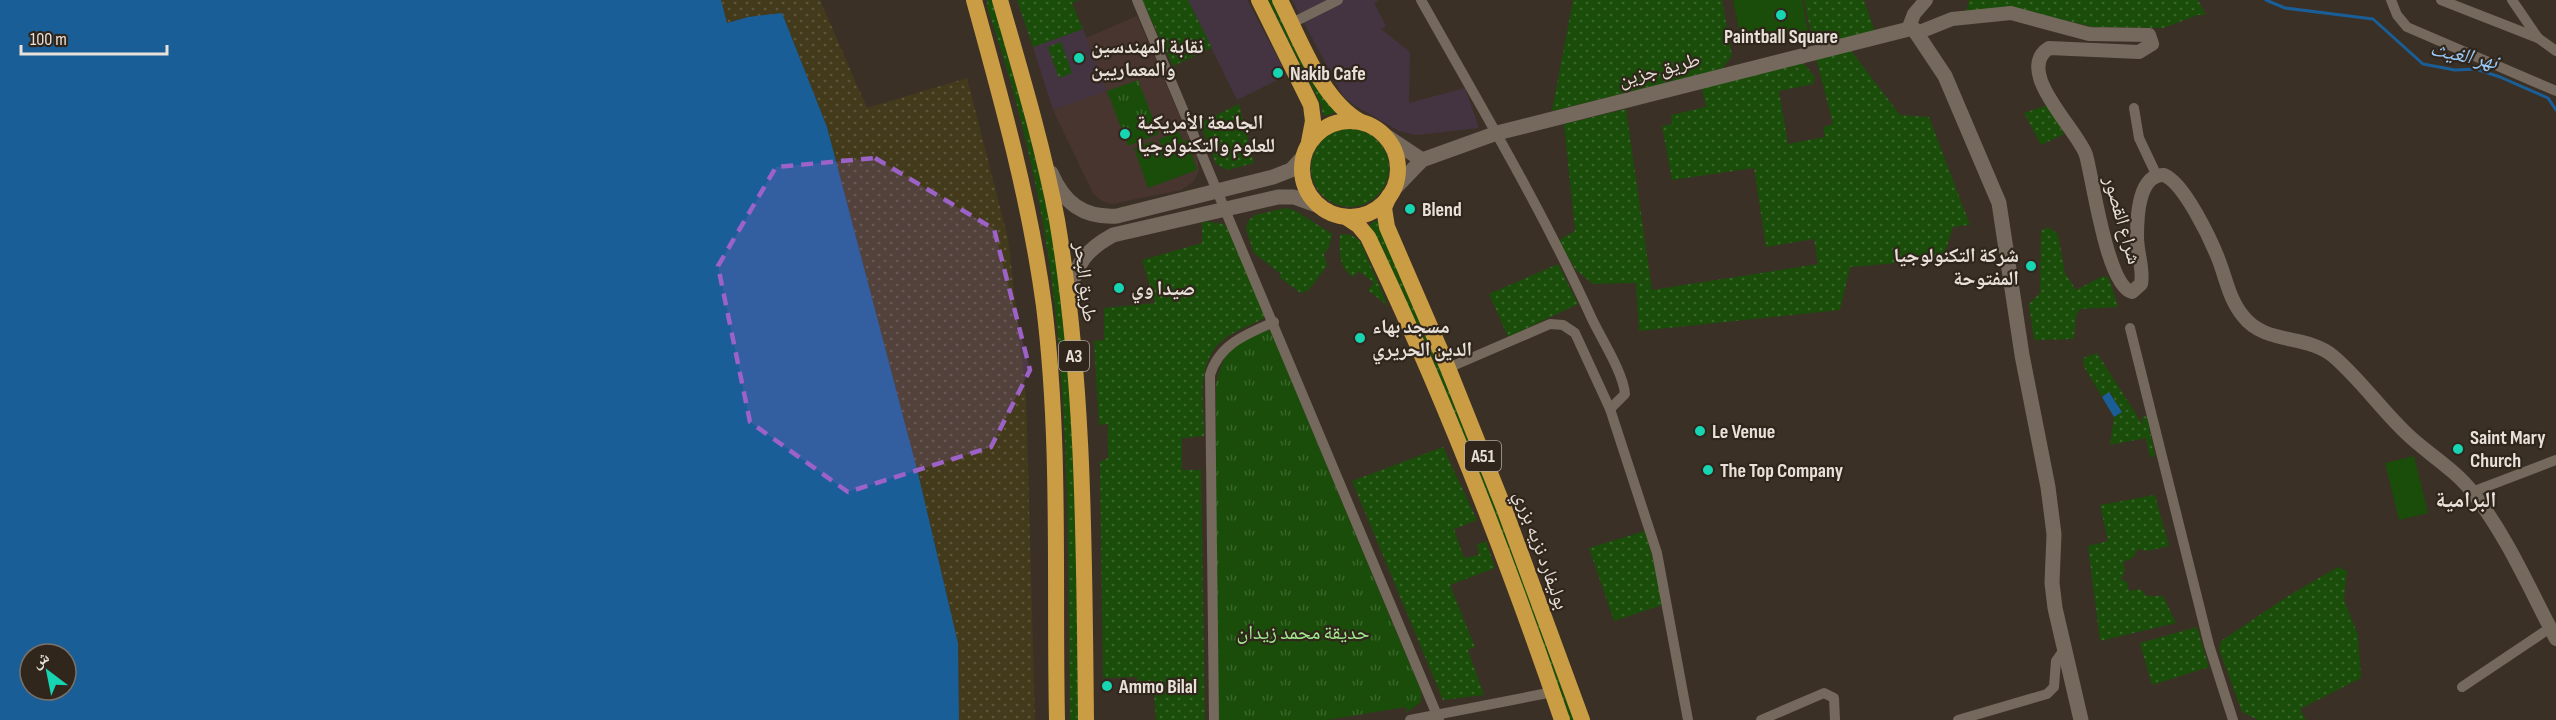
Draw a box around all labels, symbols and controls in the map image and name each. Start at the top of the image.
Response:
marker: Paintball Square [1774,8,1788,22]
scale bar [21,18,166,56]
place label: Paintball Square [1724,25,1838,49]
text: 100 m [30,29,67,50]
place label: نقابة المهندسين والمعماريين [1091,35,1203,82]
water label: نهر الغيث [2428,36,2503,76]
street label: طريق جزين [1616,48,1703,92]
marker: نقابة المهندسين والمعماريين [1072,51,1086,65]
place label: Nakib Cafe [1290,62,1366,86]
marker: Nakib Cafe [1271,66,1285,80]
place label: الجامعة الأمريكية للعلوم والتكنولوجيا [1137,111,1275,159]
marker: الجامعة الأمريكية للعلوم والتكنولوجيا [1118,127,1132,141]
street label: شراع القصور [2098,172,2146,267]
place label: Blend [1422,198,1462,222]
marker: Blend [1403,202,1417,216]
street label: طريق البحر [1068,240,1102,323]
place label: شركة التكنولوجيا المفتوحة [1894,244,2019,291]
marker: شركة التكنولوجيا المفتوحة [2024,259,2038,273]
place label: صيدا وي [1131,277,1195,304]
marker: صيدا وي [1112,281,1126,295]
place label: مسجد بهاء الدين الحريري [1372,315,1472,365]
marker: مسجد بهاء الدين الحريري [1353,331,1367,345]
road number: A3 [1059,341,1089,371]
place label: Le Venue [1712,420,1775,444]
marker: Le Venue [1693,424,1707,438]
place label: Saint Mary Church [2470,426,2546,473]
road number: A51 [1465,441,1501,471]
marker: Saint Mary Church [2451,442,2465,456]
place label: The Top Company [1720,459,1844,483]
marker: The Top Company [1701,463,1715,477]
district label: البرامية [2436,487,2496,514]
street label: بوليفارد نزيه بزري [1506,488,1574,614]
park label: حديقة محمد زيدان [1237,621,1370,645]
north arrow [18,642,78,702]
text: ش [29,648,53,673]
place label: Ammo Bilal [1118,675,1197,699]
marker: Ammo Bilal [1100,679,1114,693]

